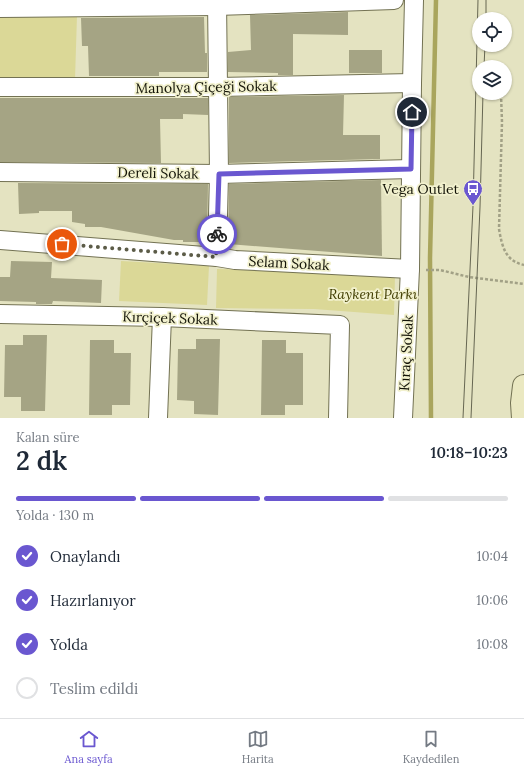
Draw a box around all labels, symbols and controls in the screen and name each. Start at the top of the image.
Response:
map controls [472,12,512,100]
button: locate [472,12,512,52]
button: layers [472,60,512,100]
street label: Manolya Çiçeği Sokak [135,77,277,97]
pin [395,95,429,129]
icon: home [401,101,423,123]
street label: Dereli Sokak [117,163,199,183]
bus stop icon: Vega Outlet [462,178,484,206]
place label: Vega Outlet [382,180,460,198]
courier [197,214,237,254]
icon: bike [206,223,228,245]
pin [45,227,79,261]
icon: bag [51,233,73,255]
street label: Selam Sokak [248,252,330,274]
park label: Raykent Parkı [329,285,418,303]
street label: Kırçiçek Sokak [122,307,218,329]
street label: Kıraç Sokak [395,314,417,392]
text: Kalan süre [16,429,80,446]
text: 10:18–10:23 [431,443,508,462]
text: 2 dk [16,444,67,477]
text: Yolda · 130 m [16,507,94,524]
icon: check [16,545,38,567]
text: Onaylandı [50,547,121,566]
text: 10:04 [477,548,508,565]
icon: check [16,589,38,611]
text: Hazırlanıyor [50,591,136,610]
text: 10:06 [476,592,508,609]
icon: check [16,633,38,655]
text: Yolda [50,635,88,654]
text: 10:08 [477,636,508,653]
text: Teslim edildi [50,679,138,698]
tab: Ana sayfa [65,728,113,766]
tab: Harita [242,728,274,766]
tab: Kaydedilen [403,728,459,766]

